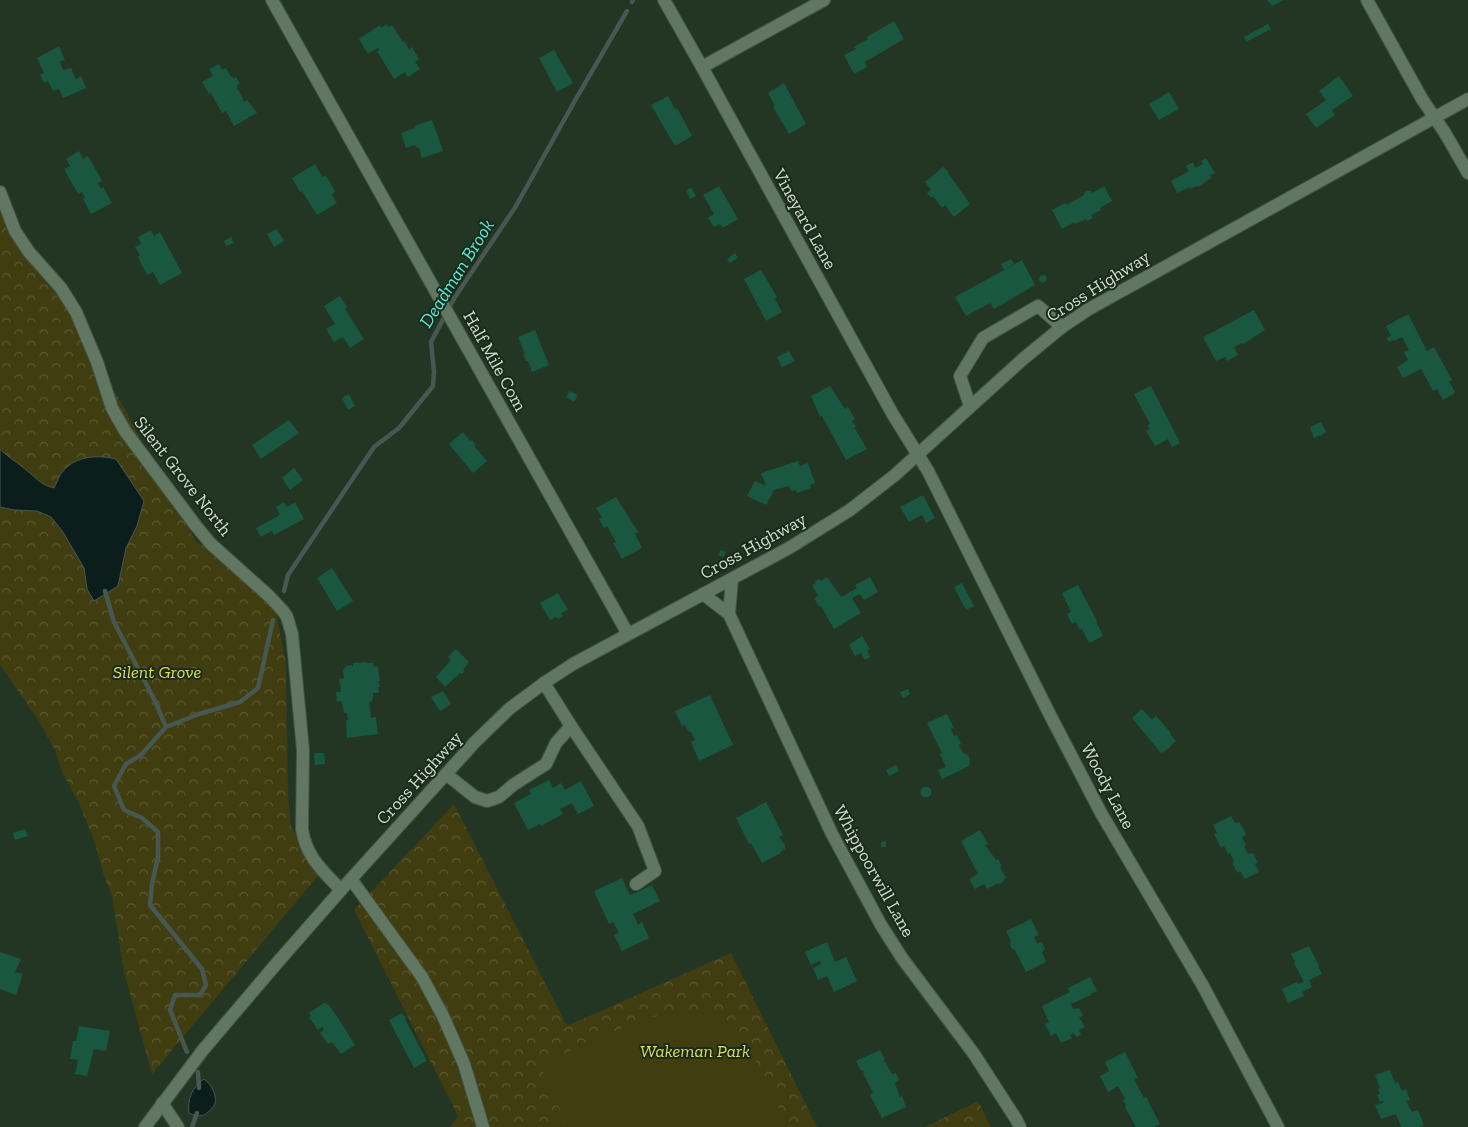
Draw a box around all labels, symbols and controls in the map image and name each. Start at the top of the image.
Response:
street label: Vineyard Lane [768,164,842,273]
water label: Deadman Brook [414,215,499,332]
street label: Cross Highway [1042,245,1154,327]
street label: Half Mile Com [458,307,532,415]
street label: Silent Grove North [129,412,237,540]
street label: Cross Highway [696,507,811,584]
park label: Silent Grove [113,661,201,683]
street label: Cross Highway [371,726,467,829]
street label: Woody Lane [1076,739,1140,833]
street label: Whippoorwill Lane [829,801,919,941]
park label: Wakeman Park [640,1040,750,1062]

